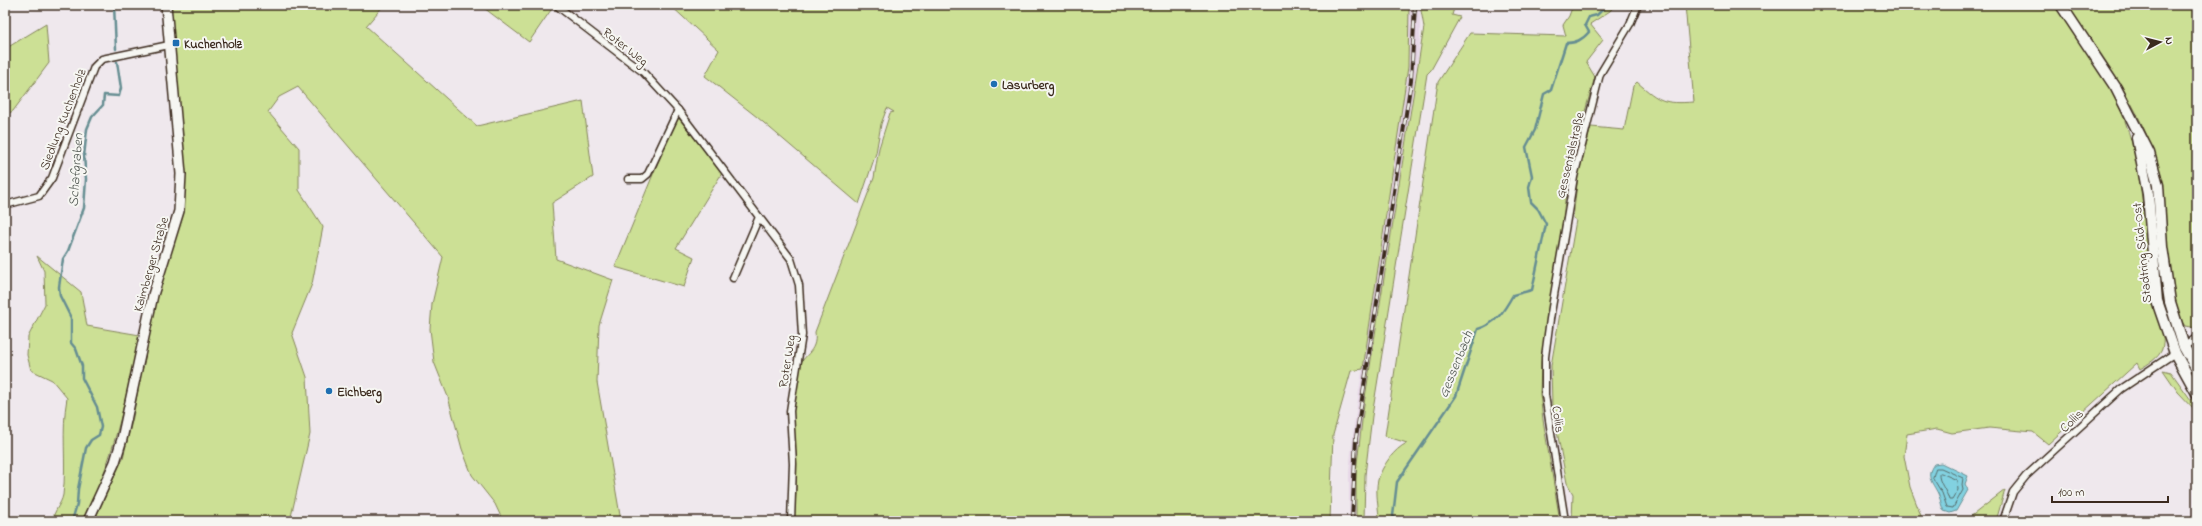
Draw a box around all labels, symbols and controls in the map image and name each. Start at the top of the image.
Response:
north arrow [2140,22,2180,62]
street label: Roter Weg [598,23,652,72]
place label: Kuchenholz [184,35,243,54]
text: N [2161,36,2177,46]
marker: Kuchenholz [171,38,181,48]
street label: Siedlung Kuchenholz [35,66,93,173]
place label: Lasurberg [1002,76,1055,97]
marker: Lasurberg [989,79,999,89]
street label: Gessentalstraße [1551,110,1590,200]
water label: Schafgraben [63,132,90,207]
street label: Stadtring Süd-Ost [2128,201,2158,304]
street label: Kaimberger Straße [129,215,175,314]
water label: Gessenbach [1433,328,1479,401]
street label: Roter Weg [774,333,802,389]
place label: Eichberg [337,383,382,404]
marker: Eichberg [324,386,334,396]
street label: Collis [1546,405,1569,434]
street label: Collis [2056,405,2089,437]
scale bar [2052,478,2168,504]
text: 100 m [2058,484,2085,502]

